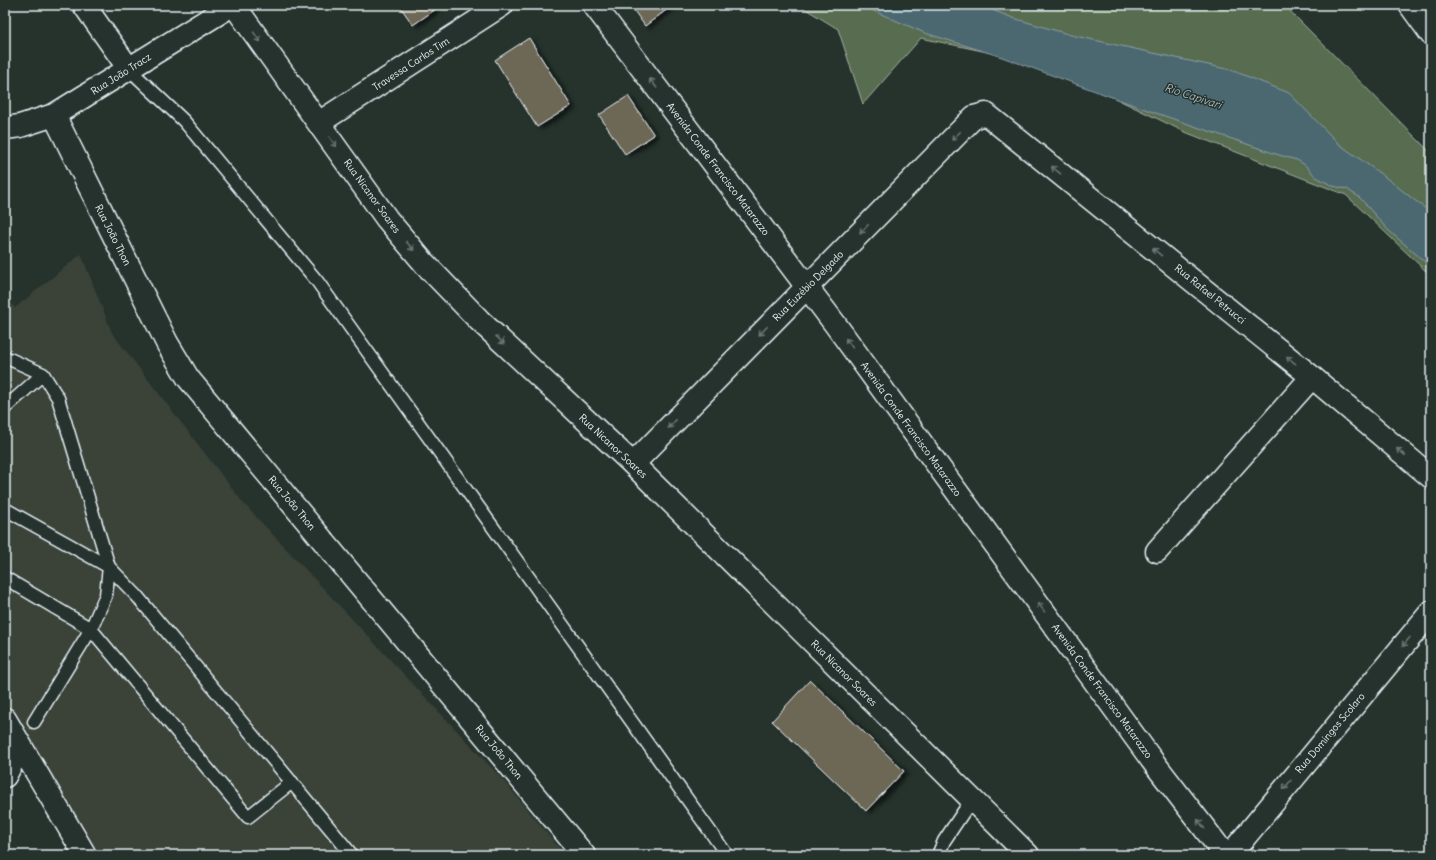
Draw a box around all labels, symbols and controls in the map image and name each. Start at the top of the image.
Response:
one-way arrow [253,31,261,42]
street label: Travessa Carlos Tim [370,34,452,94]
street label: Rua João Tracz [88,50,154,98]
one-way arrow [649,78,657,89]
water label: Rio Capivari [1163,80,1225,112]
street label: Avenida Conde Francisco Matarazzo [664,100,773,238]
one-way arrow [951,131,960,141]
one-way arrow [329,136,337,147]
street label: Rua Nicanor Soares [341,156,404,236]
one-way arrow [1050,166,1061,175]
street label: Rua João Thon [92,202,134,268]
one-way arrow [859,224,869,234]
one-way arrow [406,241,415,252]
one-way arrow [1151,247,1162,256]
street label: Rua Euzébio Delgado [770,248,846,324]
street label: Rua Rafael Petrucci [1172,261,1248,327]
one-way arrow [758,326,768,336]
one-way arrow [495,336,505,345]
one-way arrow [845,338,853,349]
one-way arrow [1285,355,1296,364]
street label: Avenida Conde Francisco Matarazzo [858,359,964,499]
street label: Rua Nicanor Soares [576,411,650,481]
one-way arrow [667,419,677,429]
one-way arrow [1396,448,1407,457]
street label: Rua João Thon [266,473,319,533]
one-way arrow [1037,602,1045,613]
street label: Avenida Conde Francisco Matarazzo [1049,621,1155,761]
street label: Rua Nicanor Soares [808,637,880,709]
one-way arrow [1402,637,1411,647]
street label: Rua Domingos Scolaro [1292,690,1368,776]
street label: Rua João Thon [473,722,526,782]
one-way arrow [1283,780,1292,791]
one-way arrow [1197,819,1206,830]

